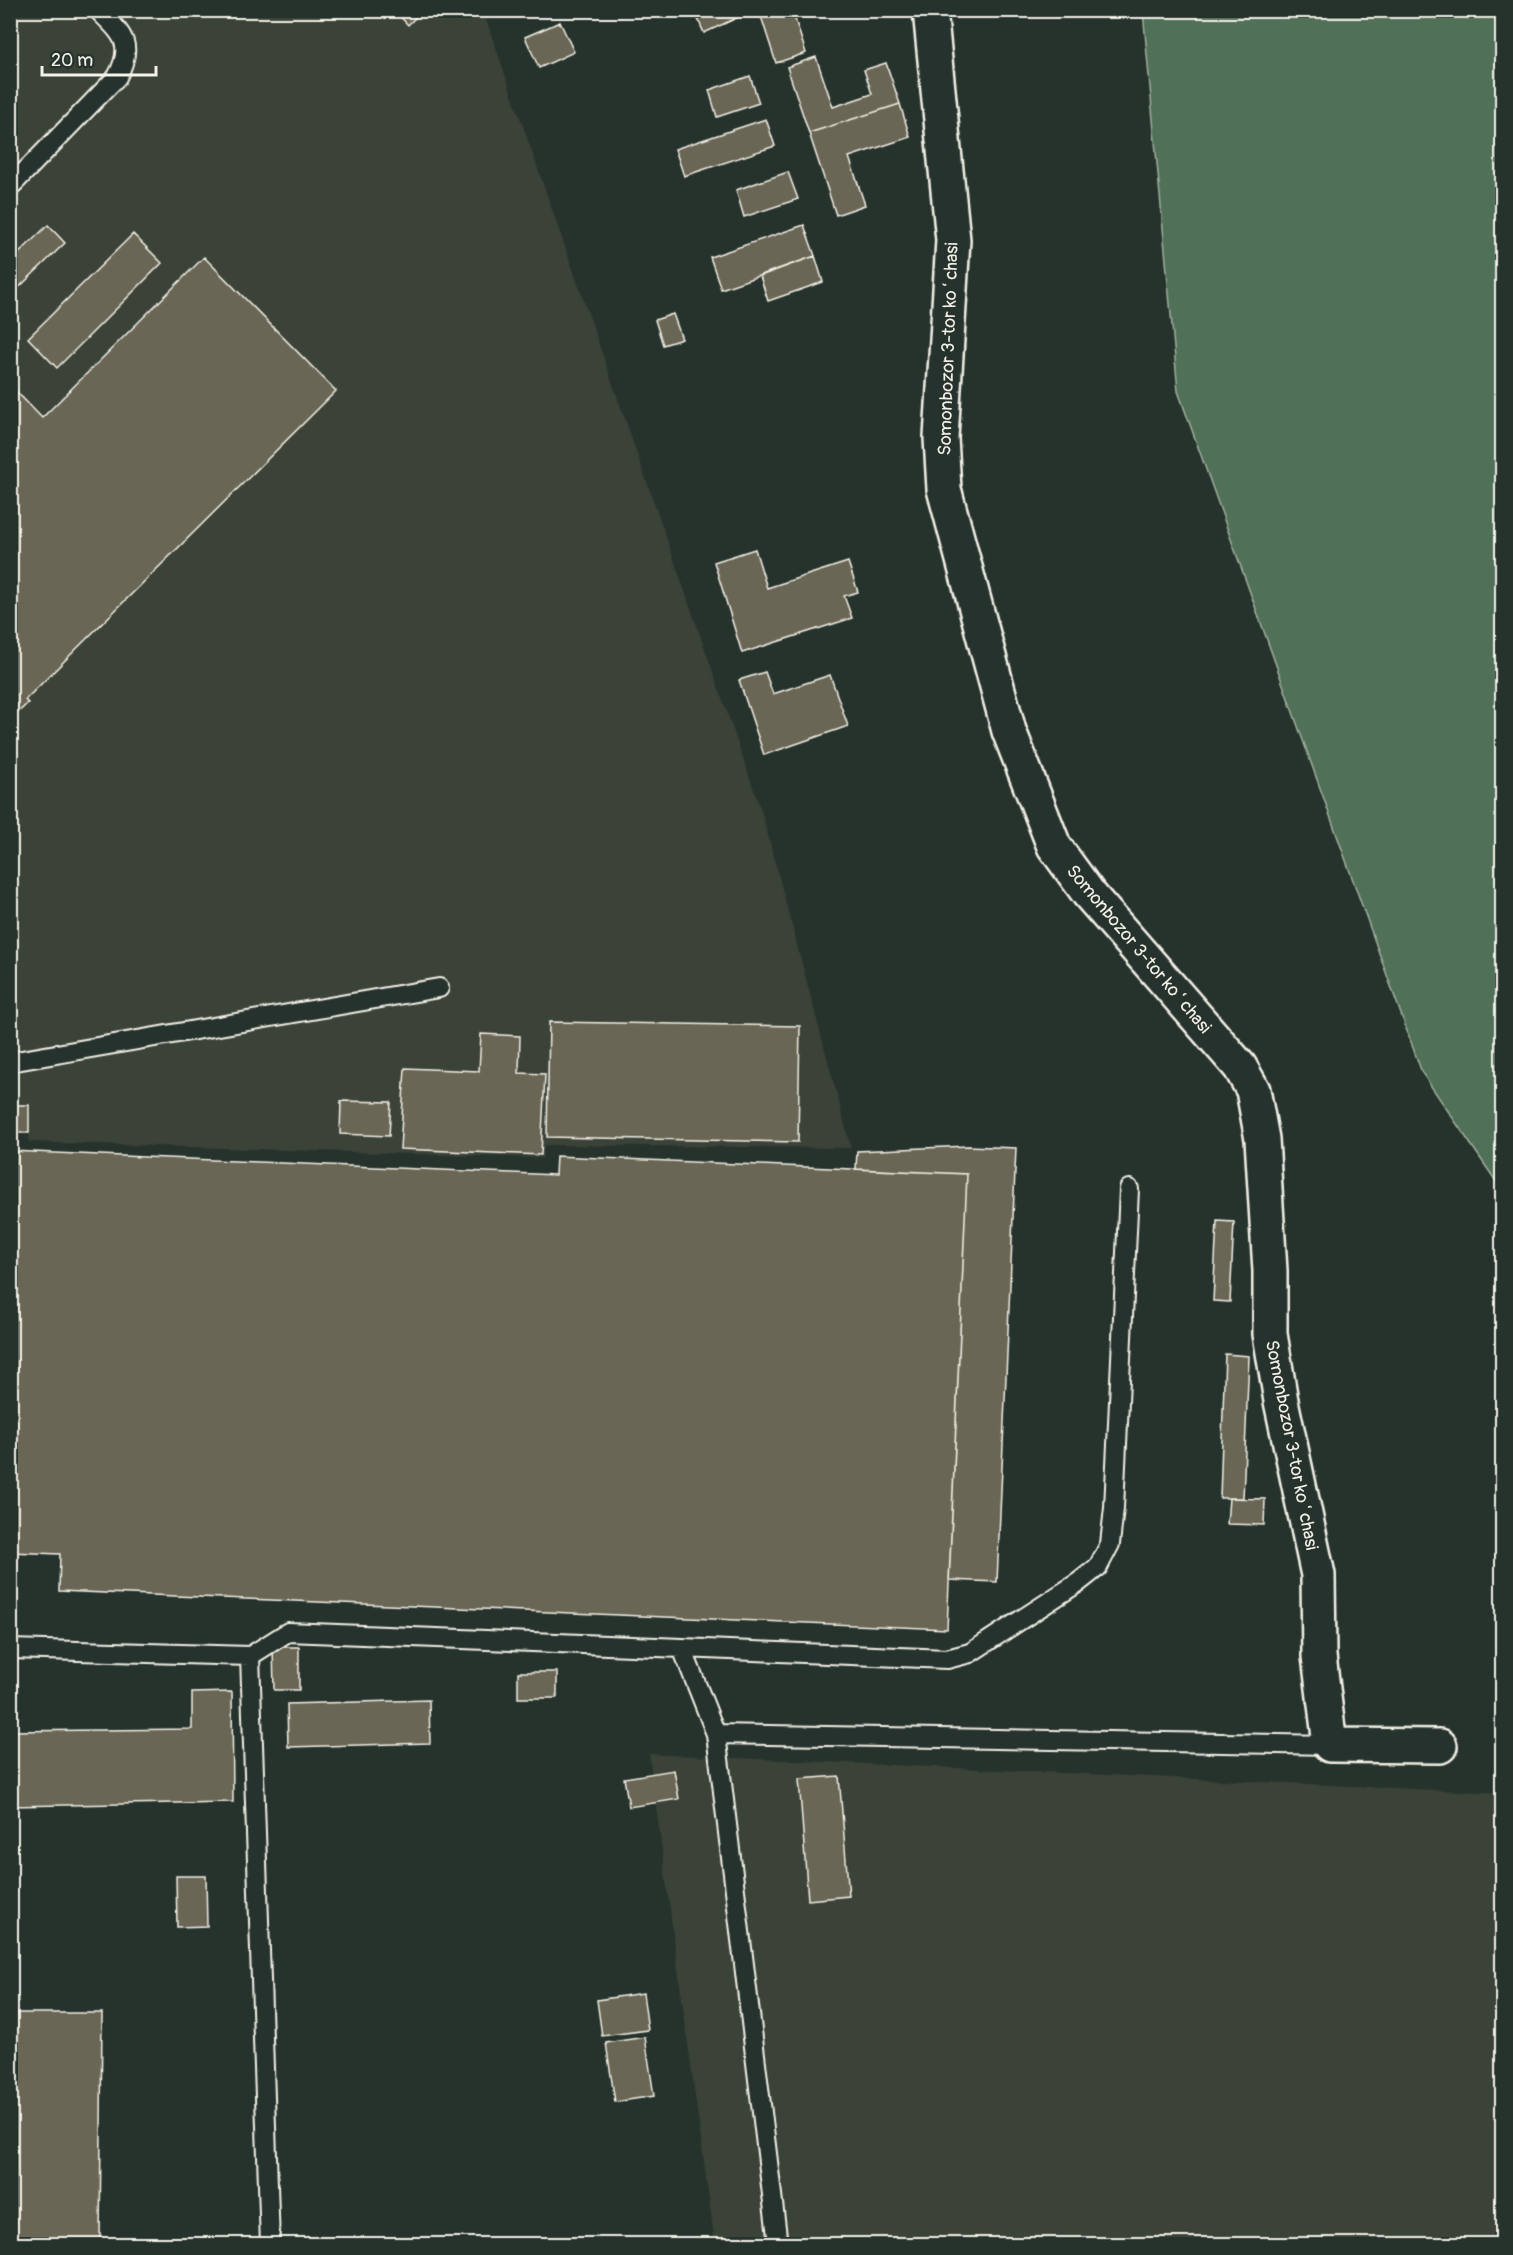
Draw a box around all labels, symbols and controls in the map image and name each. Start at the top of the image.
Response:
scale bar [42,39,156,77]
text: 20 m [51,49,93,72]
street label: Somonbozor 3-tor koʻchasi [933,242,964,456]
street label: Somonbozor 3-tor koʻchasi [1061,860,1216,1038]
street label: Somonbozor 3-tor koʻchasi [1260,1338,1323,1552]

